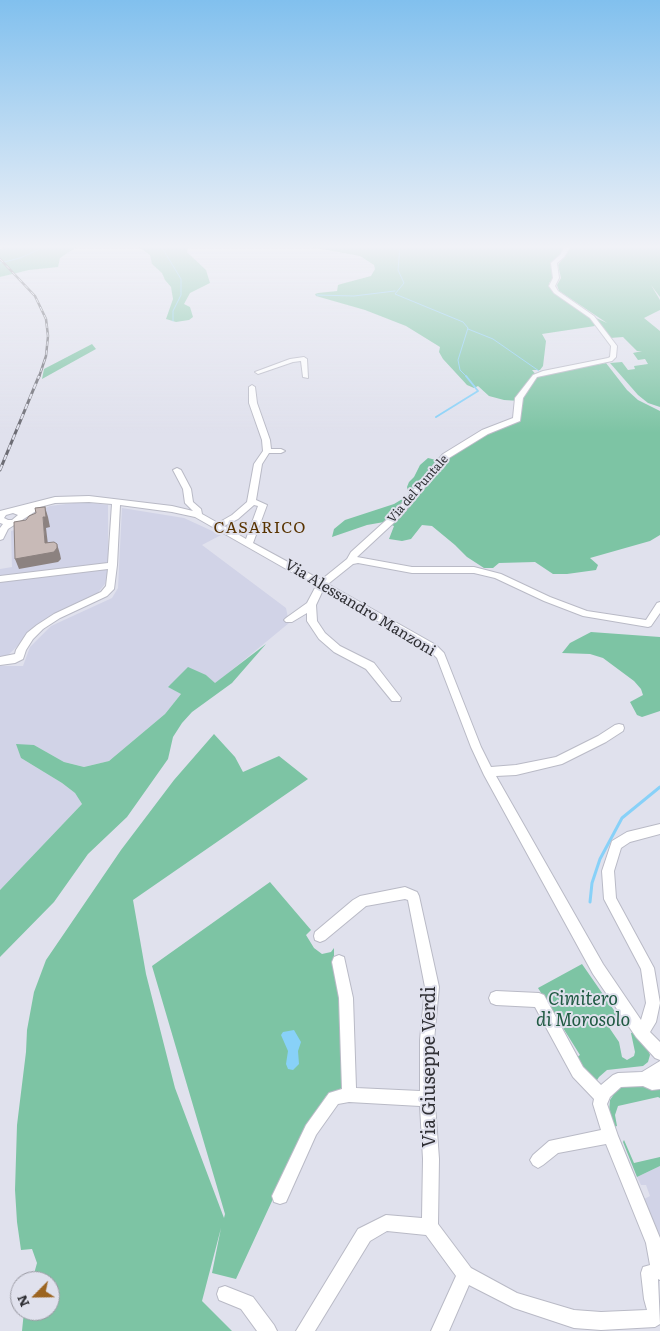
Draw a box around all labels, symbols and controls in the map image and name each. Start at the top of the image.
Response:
street label: Via del Puntale [385,452,451,526]
district label: CASARICO [213,518,307,538]
street label: Via Alessandro Manzoni [281,556,439,660]
street label: Via Giuseppe Verdi [419,986,441,1148]
park label: Cimitero di Morosolo [536,989,630,1032]
north arrow [10,1271,60,1321]
text: N [11,1292,34,1311]

